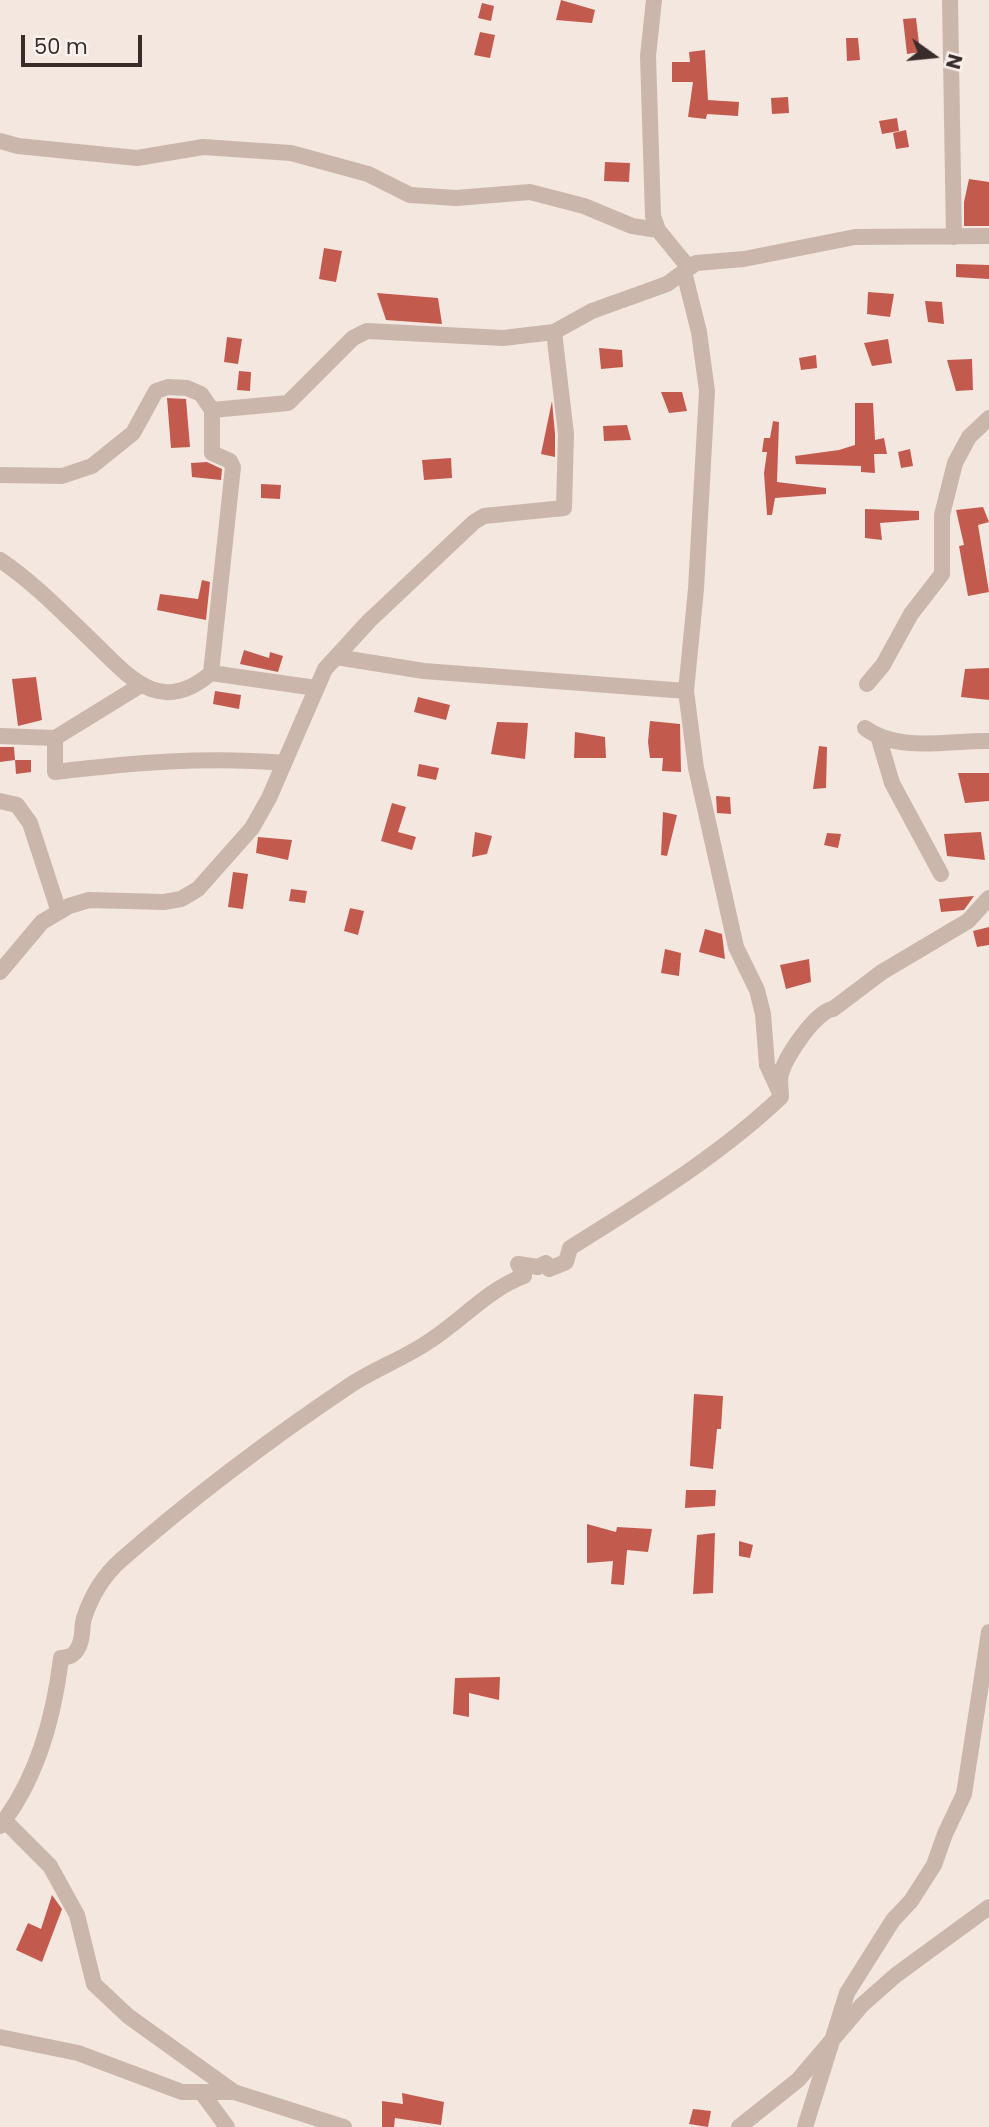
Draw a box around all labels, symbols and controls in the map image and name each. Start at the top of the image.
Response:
scale bar [24,21,145,65]
north arrow [898,21,968,91]
text: 50 m [34,32,88,61]
text: N [939,51,969,72]

